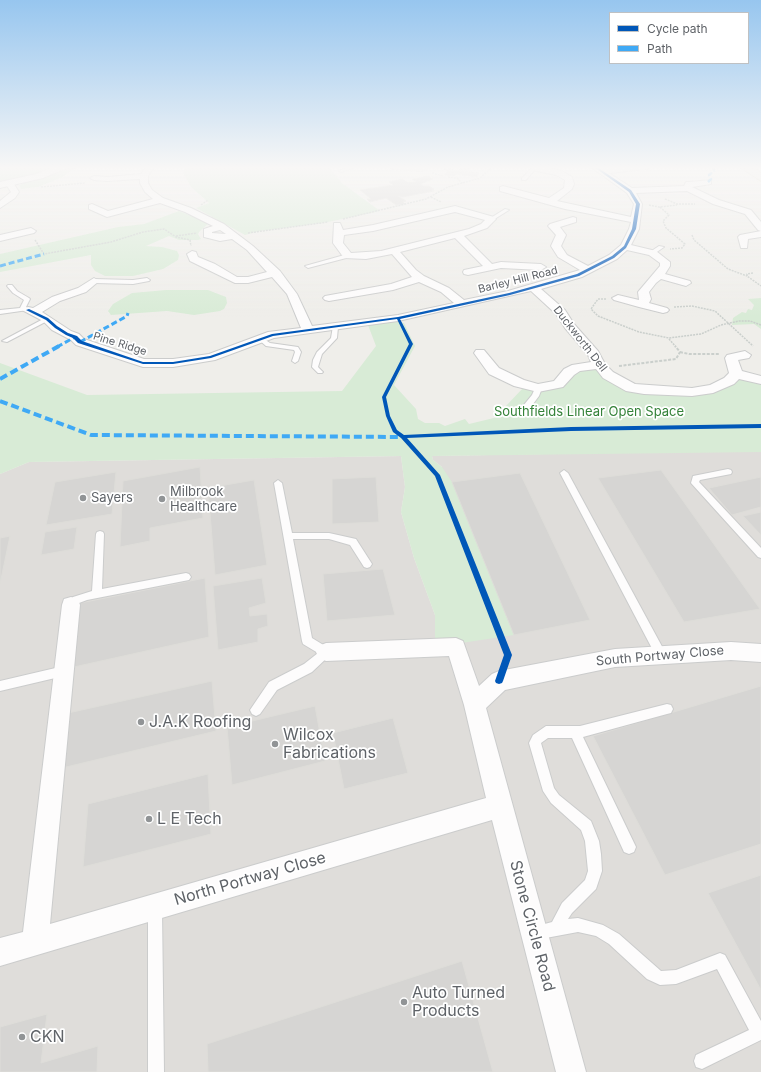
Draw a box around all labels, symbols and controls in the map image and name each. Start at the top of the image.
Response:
legend [609,12,749,64]
text: Cycle path [647,21,708,36]
text: Path [647,41,672,56]
street label: Barley Hill Road [477,264,559,296]
street label: Duckworth Dell [550,304,610,374]
street label: Pine Ridge [92,330,148,358]
park label: Southfields Linear Open Space [494,404,684,420]
place label: Milbrook Healthcare [170,484,237,515]
place label: Sayers [91,490,133,506]
marker: Sayers [78,493,88,503]
marker: Milbrook Healthcare [157,494,167,504]
street label: South Portway Close [595,643,725,669]
place label: J.A.K Roofing [149,712,251,732]
marker: J.A.K Roofing [136,717,146,727]
place label: Wilcox Fabrications [283,725,376,763]
marker: Wilcox Fabrications [270,739,280,749]
place label: L E Tech [157,809,222,829]
marker: L E Tech [144,814,154,824]
street label: North Portway Close [172,848,328,910]
street label: Stone Circle Road [505,858,559,994]
place label: Auto Turned Products [412,983,505,1021]
marker: Auto Turned Products [399,997,409,1007]
place label: CKN [30,1027,64,1047]
marker: CKN [17,1032,27,1042]

